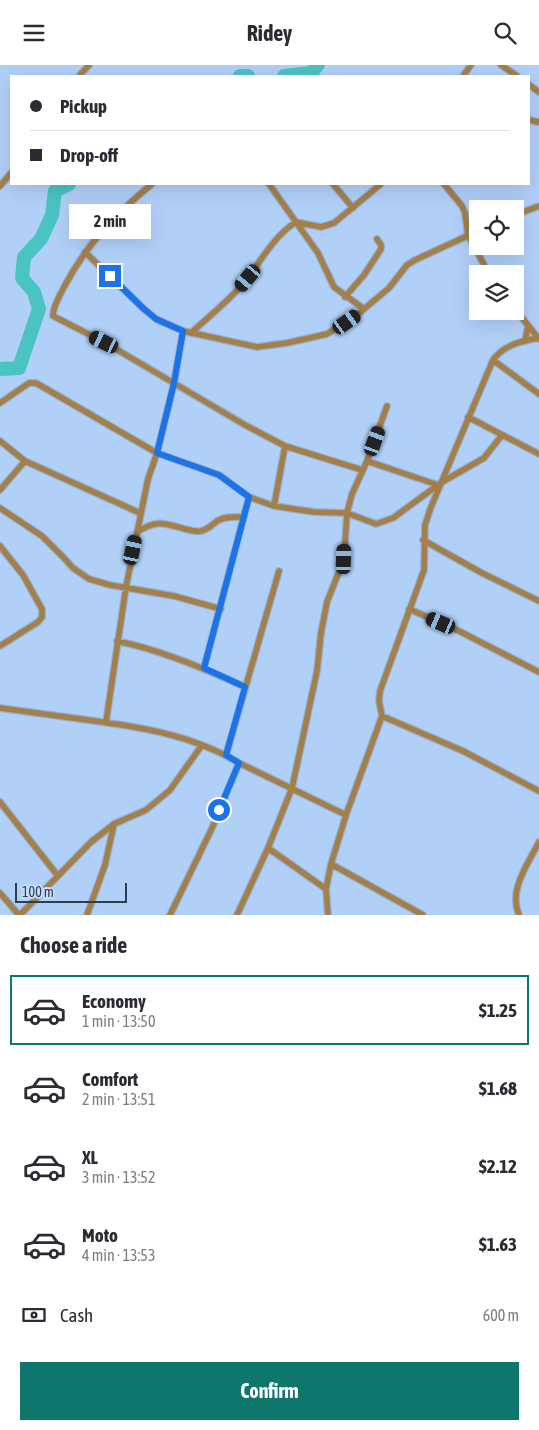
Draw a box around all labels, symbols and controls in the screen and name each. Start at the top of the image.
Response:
icon: menu [20,19,48,47]
icon: search [491,19,519,47]
text: Ridey [247,20,292,46]
text: Pickup [60,95,107,117]
text: Drop-off [60,144,118,166]
map controls [469,200,524,320]
button: locate [469,200,524,255]
callout: 2 min [69,203,151,239]
text: 2 min [94,212,126,230]
car [232,262,263,294]
route end [99,265,121,287]
button: layers [469,265,524,320]
car [330,307,363,337]
car [87,329,120,355]
car [362,424,387,458]
car [122,534,143,566]
car [335,544,352,574]
car [424,610,457,636]
route start [208,799,230,821]
scale bar [15,880,128,903]
text: 100 m [22,884,54,900]
text: Choose a ride [20,932,127,958]
icon: car [22,988,67,1033]
text: Economy [82,990,146,1012]
text: $1.25 [479,999,517,1021]
text: 1 min · 13:50 [82,1012,155,1030]
icon: car [22,1066,67,1111]
text: Comfort [82,1068,138,1090]
text: $1.68 [479,1077,517,1099]
text: 2 min · 13:51 [82,1090,155,1108]
icon: car [22,1144,67,1189]
text: XL [82,1146,98,1168]
text: $2.12 [479,1155,517,1177]
text: 3 min · 13:52 [82,1168,155,1186]
icon: car [22,1222,67,1267]
text: Moto [82,1224,118,1246]
text: $1.63 [479,1233,517,1255]
text: 4 min · 13:53 [82,1246,155,1264]
icon: cash [20,1301,48,1329]
text: Cash [60,1304,93,1326]
text: 600 m [483,1306,519,1324]
button: Confirm [20,1362,519,1420]

